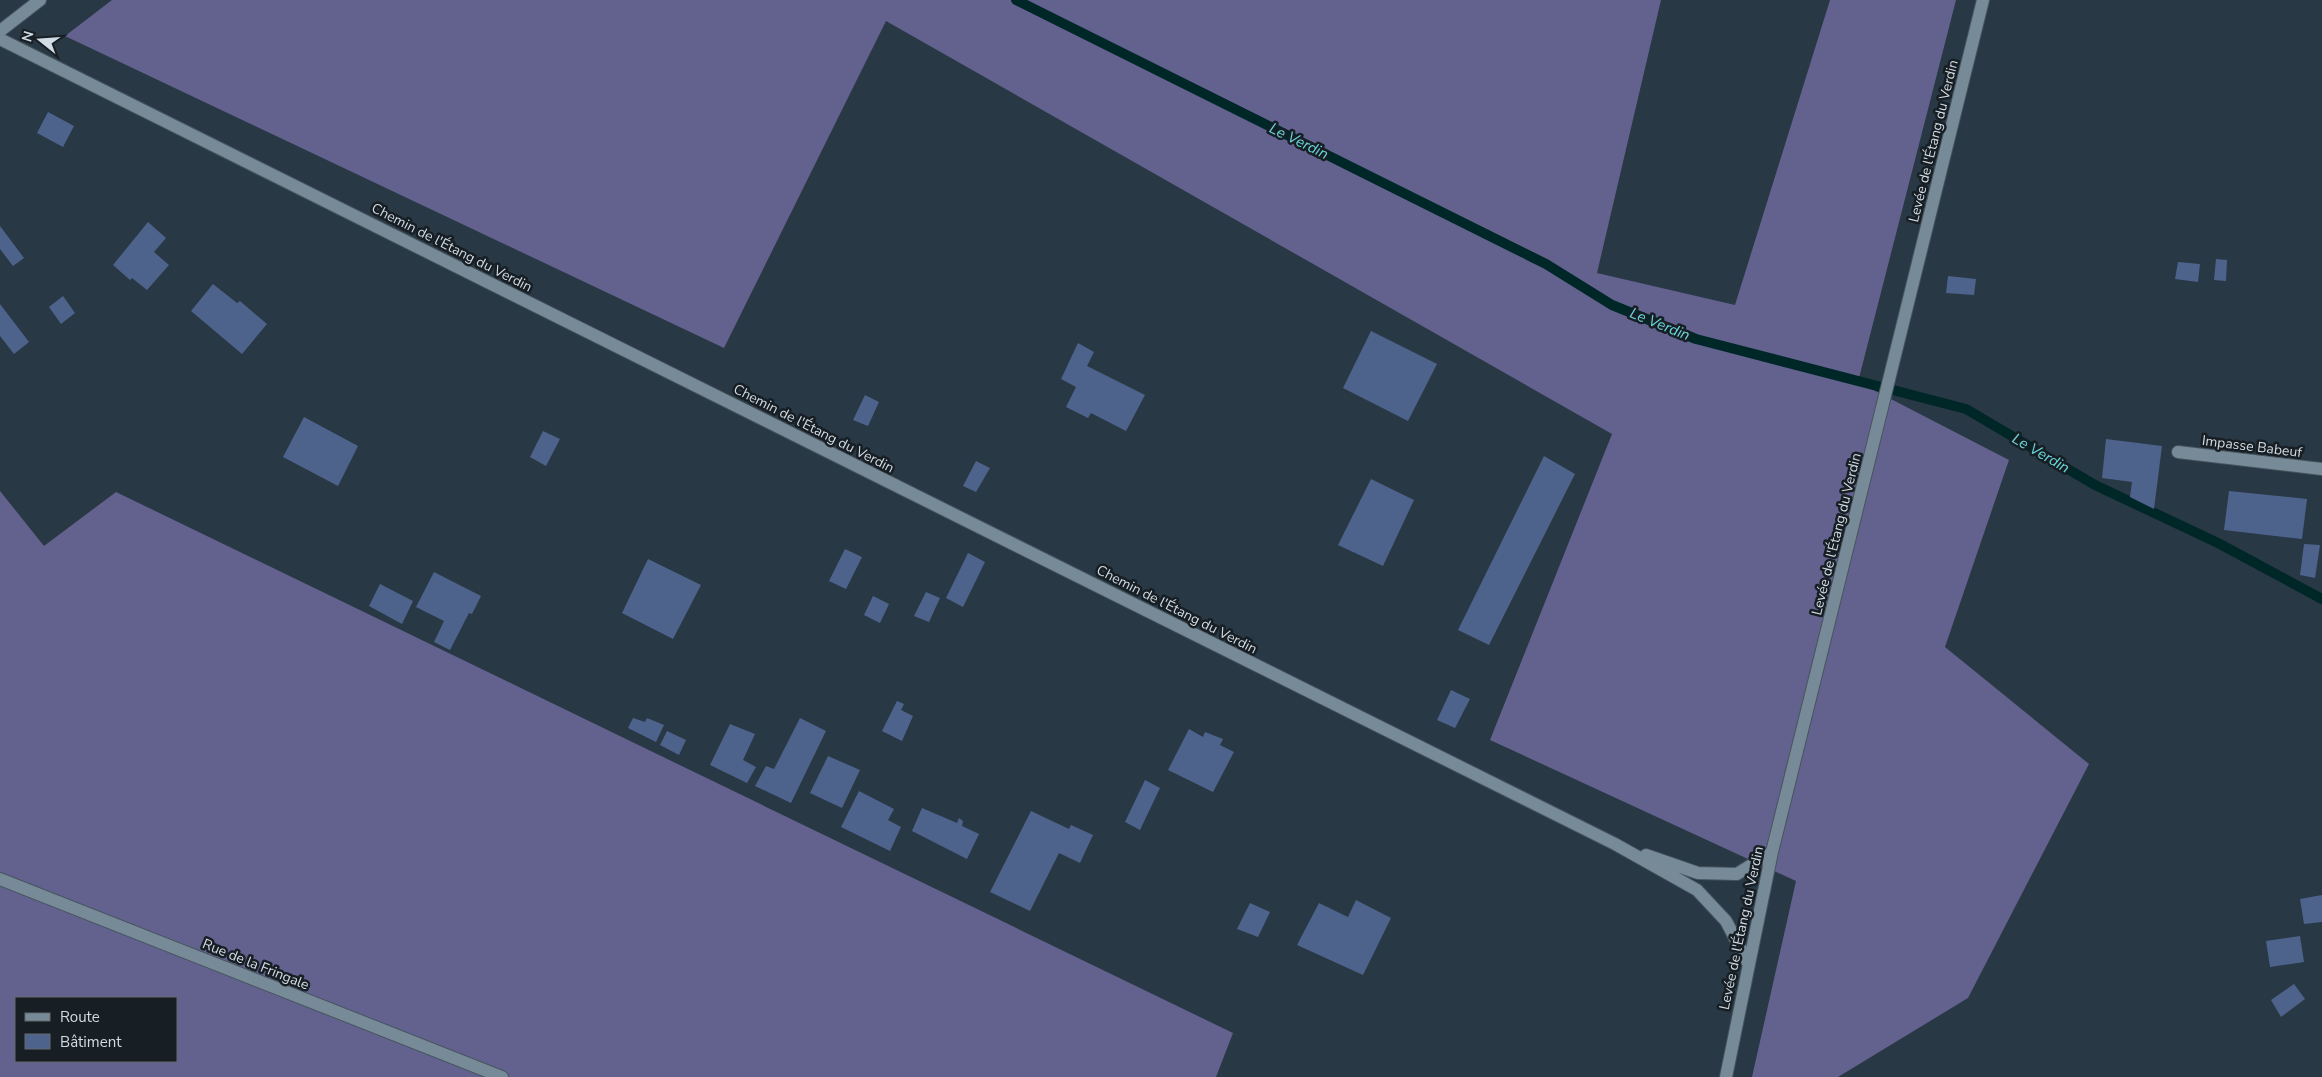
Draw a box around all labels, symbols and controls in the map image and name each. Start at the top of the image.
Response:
north arrow [15,15,65,65]
text: N [17,29,39,44]
street label: Levée de l'Étang du Verdin [1904,58,1963,224]
water label: Le Verdin [1266,118,1332,164]
street label: Chemin de l'Étang du Verdin [368,199,535,296]
water label: Le Verdin [1627,303,1693,345]
street label: Chemin de l'Étang du Verdin [730,380,897,477]
water label: Le Verdin [2009,428,2073,478]
street label: Impasse Babeuf [2201,431,2303,462]
street label: Levée de l'Étang du Verdin [1807,451,1866,617]
street label: Chemin de l'Étang du Verdin [1093,561,1260,658]
street label: Levée de l'Étang du Verdin [1715,845,1768,1012]
street label: Rue de la Fringale [200,934,312,995]
legend [15,997,178,1062]
text: Route [60,1007,100,1027]
text: Bâtiment [60,1032,122,1052]

